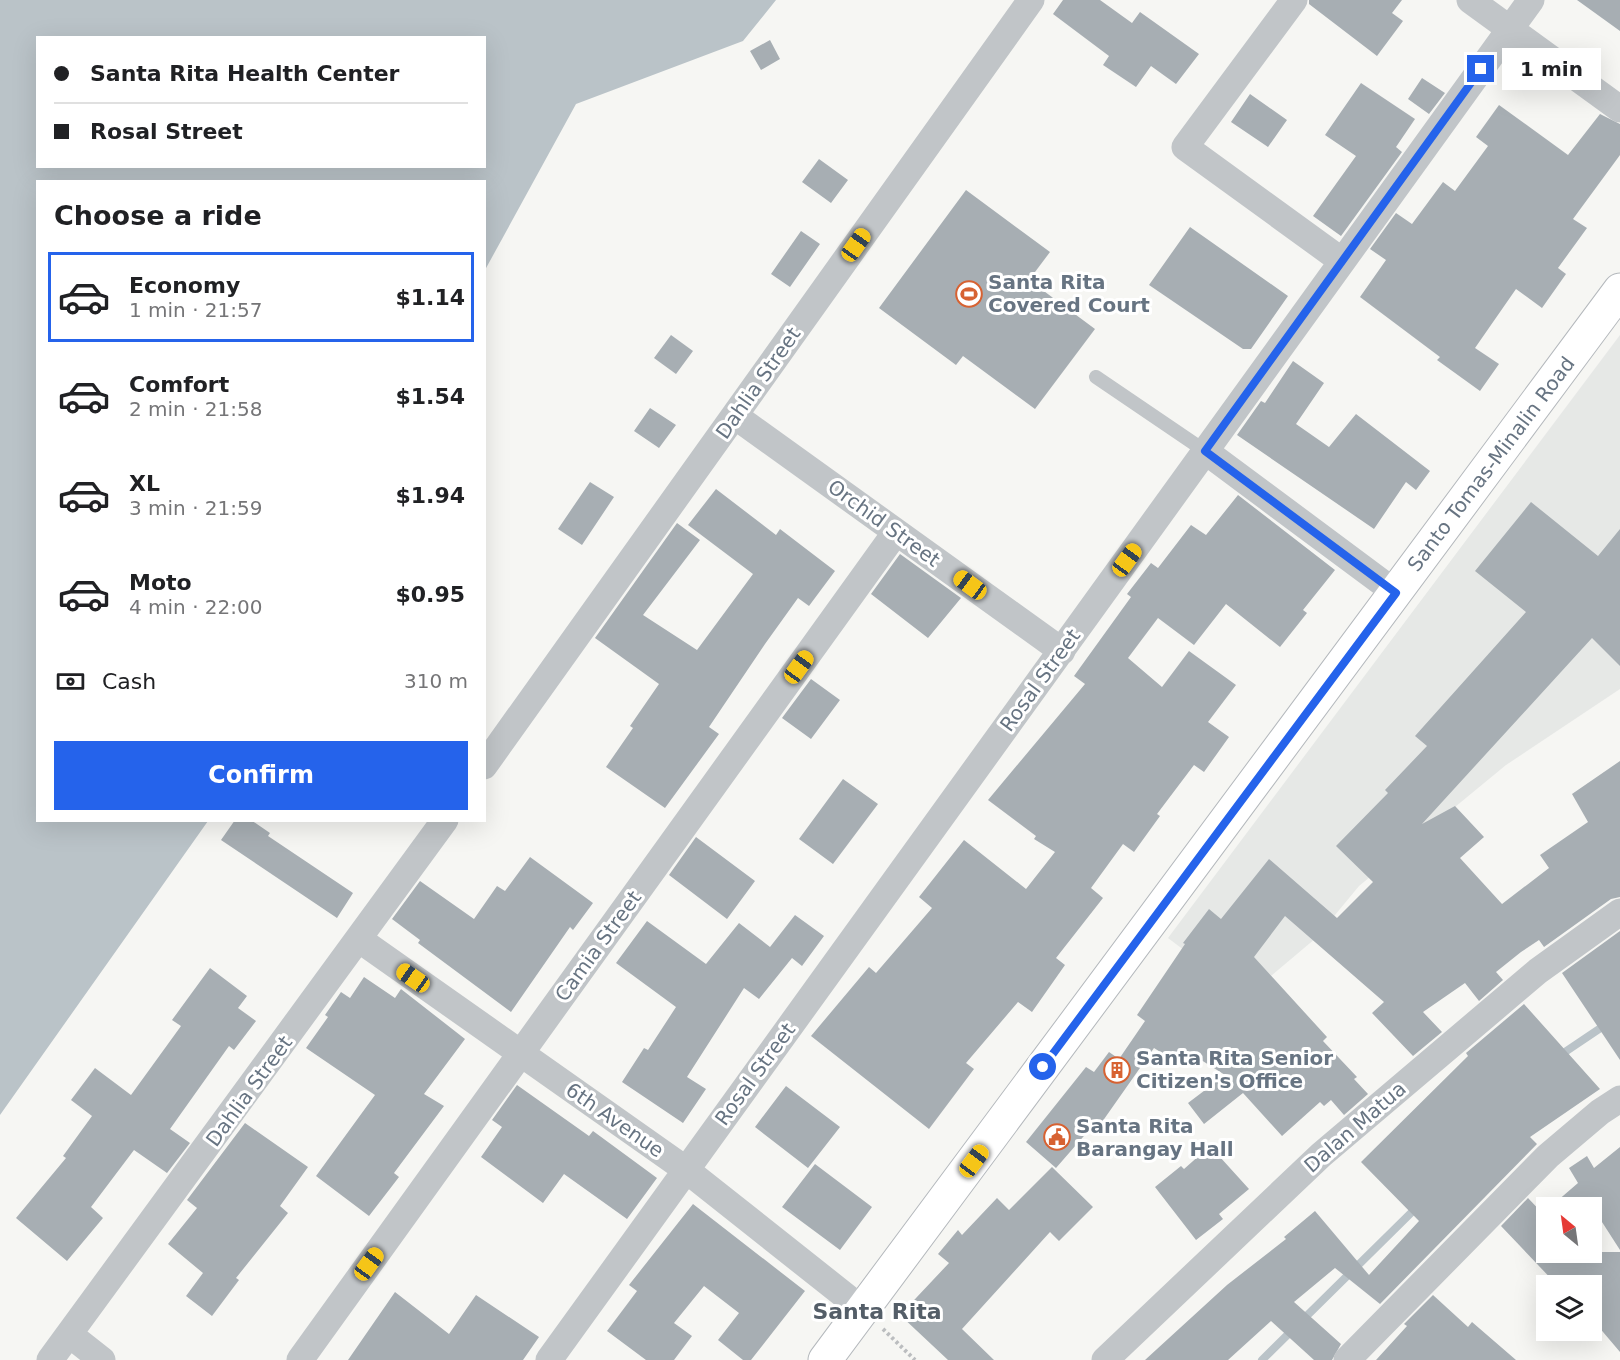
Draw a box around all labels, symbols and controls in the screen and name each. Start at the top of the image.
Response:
callout: 1 min [1502,48,1601,90]
route end [1467,55,1494,82]
text: 1 min [1520,57,1583,81]
text: Santa Rita Health Center [90,61,399,86]
text: Rosal Street [90,119,243,144]
text: Choose a ride [54,200,262,231]
car [838,225,874,265]
icon: car [57,270,111,324]
place label: Santa Rita Covered Court [988,270,1150,317]
text: Economy [129,273,240,298]
sports icon: Santa Rita Covered Court [954,279,984,309]
text: $1.14 [395,285,465,310]
text: 1 min · 21:57 [129,298,263,322]
street label: Dahlia Street [711,322,805,443]
street label: Santo Tomas-Minalin Road [1402,352,1580,576]
icon: car [57,369,111,423]
text: Comfort [129,372,229,397]
text: $1.54 [395,384,465,409]
text: 2 min · 21:58 [129,397,263,421]
icon: car [57,468,111,522]
text: XL [129,471,160,496]
street label: Orchid Street [823,474,945,572]
text: $1.94 [395,483,465,508]
text: 3 min · 21:59 [129,496,263,520]
car [1109,540,1145,580]
icon: car [57,567,111,621]
car [950,567,990,603]
text: Moto [129,570,192,595]
text: $0.95 [395,582,465,607]
text: 4 min · 22:00 [129,595,263,619]
street label: Rosal Street [995,624,1085,736]
car [781,647,817,687]
icon: cash [54,665,87,698]
text: Cash [102,669,156,694]
text: 310 m [404,669,468,693]
button: Confirm [54,741,468,810]
street label: Camia Street [550,886,646,1006]
car [393,960,433,996]
street label: Rosal Street [710,1018,800,1130]
street label: Dahlia Street [201,1031,297,1151]
place label: Santa Rita Senior Citizen's Office [1136,1046,1333,1093]
route start [1029,1053,1056,1080]
building icon: Santa Rita Senior Citizen's Office [1102,1055,1132,1085]
street label: Dalan Matua [1299,1076,1411,1178]
street label: 6th Avenue [561,1078,669,1162]
place label: Santa Rita Barangay Hall [1076,1114,1233,1161]
public building icon: Santa Rita Barangay Hall [1042,1122,1072,1152]
car [956,1141,992,1181]
north arrow [1536,1197,1602,1263]
map controls [1536,1197,1602,1341]
car [351,1244,387,1284]
button: layers [1536,1275,1602,1341]
district label: Santa Rita [812,1299,942,1324]

